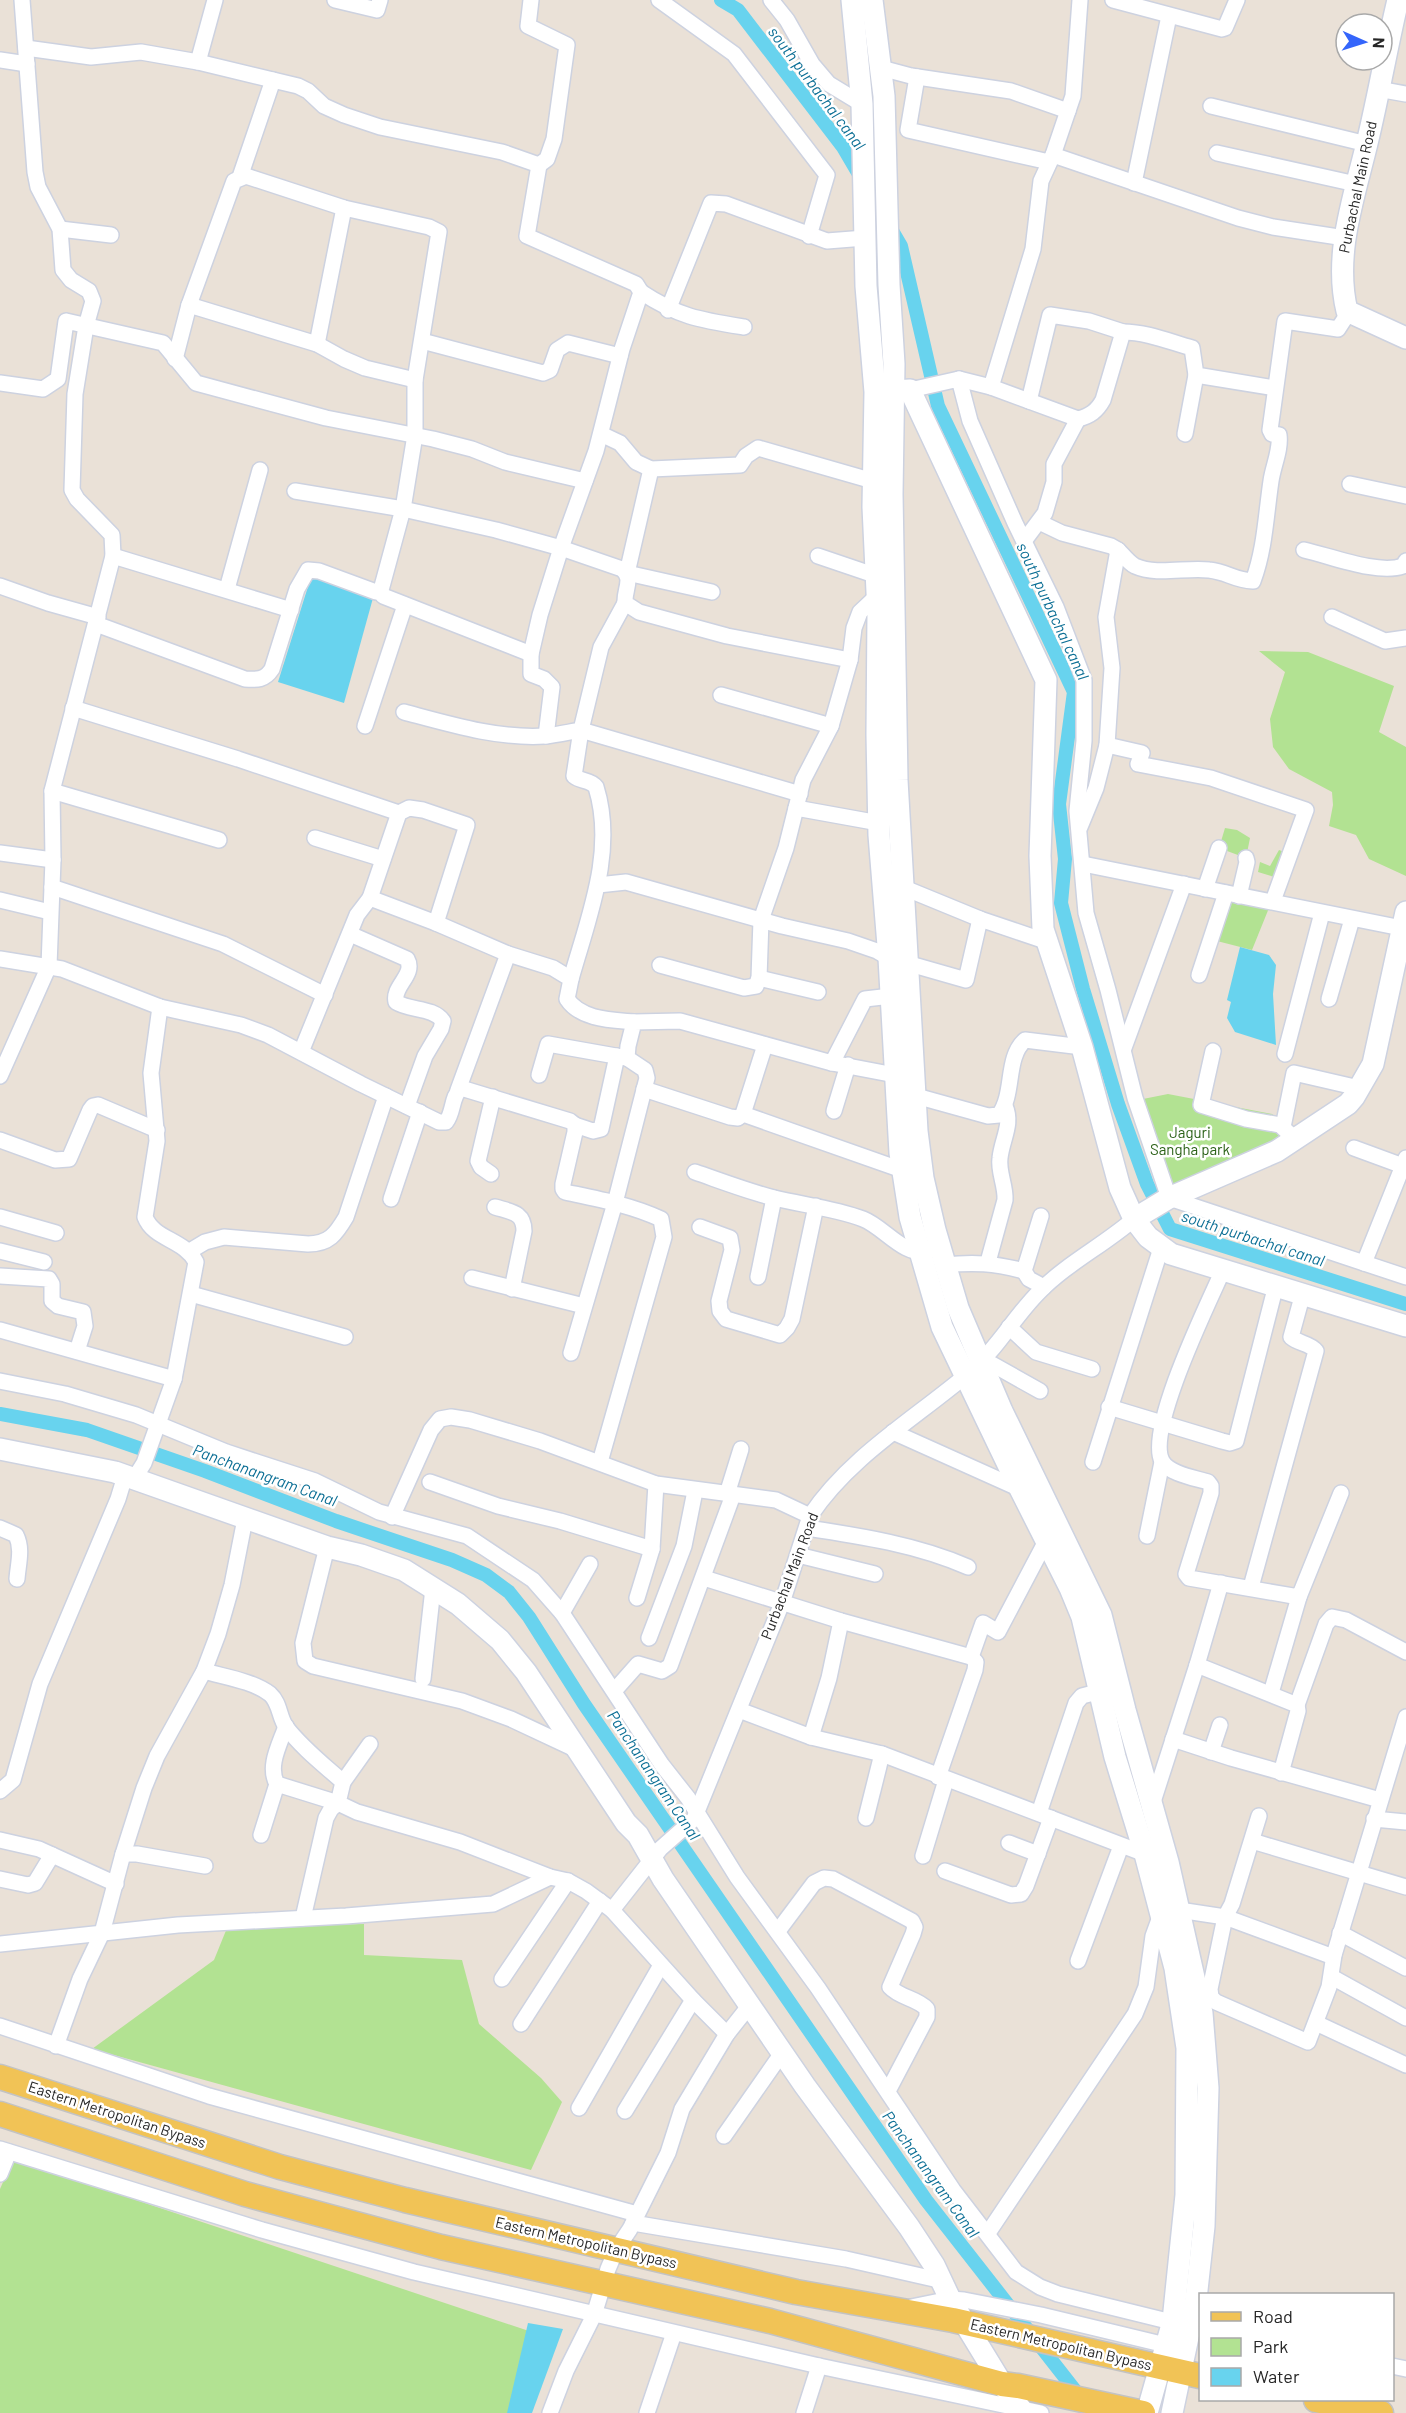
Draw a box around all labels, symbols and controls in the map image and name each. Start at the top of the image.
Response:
north arrow [1334,12,1394,72]
water label: south purbachal canal [765,22,870,153]
text: N [1370,37,1389,49]
street label: Purbachal Main Road [1334,119,1380,255]
water label: south purbachal canal [1013,539,1094,683]
park label: Jaguri Sangha park [1150,1123,1231,1158]
water label: south purbachal canal [1179,1205,1328,1270]
water label: Panchanangram Canal [190,1440,340,1510]
street label: Purbachal Main Road [757,1510,822,1642]
water label: Panchanangram Canal [604,1706,705,1843]
street label: Eastern Metropolitan Bypass [26,2077,208,2151]
water label: Panchanangram Canal [879,2107,984,2241]
street label: Eastern Metropolitan Bypass [494,2212,679,2272]
legend [1199,2293,1394,2401]
text: Road [1253,2305,1293,2327]
street label: Eastern Metropolitan Bypass [969,2314,1154,2374]
text: Park [1253,2335,1288,2357]
text: Water [1253,2365,1300,2387]

